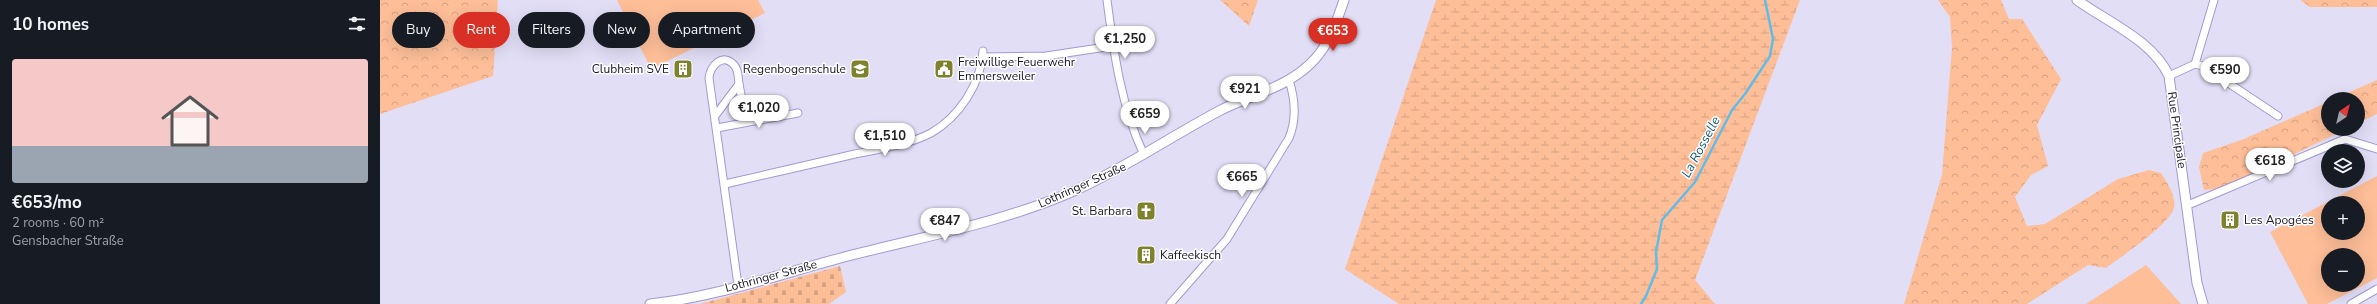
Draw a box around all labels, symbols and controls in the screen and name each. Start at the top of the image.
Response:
chip: Buy [392,12,445,48]
chip: Rent [453,12,510,48]
chip: Filters [518,12,585,48]
chip: New [593,12,650,48]
chip: Apartment [658,12,755,48]
text: 10 homes [12,13,89,36]
icon: filters [346,13,368,35]
pin: €653 [1309,18,1357,52]
text: €653 [1317,22,1349,40]
pin: €1,250 [1092,26,1158,60]
text: €1,250 [1104,30,1146,48]
place label: Freiwillige Feuerwehr Emmersweiler [958,54,1076,84]
pin: €590 [2201,57,2249,91]
building icon: Clubheim SVE [672,58,694,80]
school or university icon: Regenbogenschule [849,58,871,80]
public building icon: Freiwillige Feuerwehr Emmersweiler [933,58,955,80]
place label: Clubheim SVE [592,61,669,77]
place label: Regenbogenschule [743,61,846,77]
text: €590 [2209,61,2241,79]
pin: €921 [1221,76,1269,110]
text: €921 [1229,80,1261,98]
icon: home [154,85,226,157]
street label: Rue Principale [2164,91,2190,169]
north arrow [2321,92,2365,136]
map controls [2321,92,2365,292]
pin: €1,020 [726,95,792,129]
text: €1,020 [738,99,780,117]
pin: €659 [1121,101,1169,135]
text: €659 [1129,105,1161,123]
water label: La Rosselle [1677,113,1725,181]
pin: €1,510 [852,123,918,157]
text: €1,510 [864,127,906,145]
button: layers [2321,144,2365,188]
pin: €618 [2246,148,2294,182]
text: €618 [2254,152,2286,170]
street label: Lothringer Straße [1035,158,1129,212]
pin: €665 [1218,164,1266,198]
text: €665 [1226,168,1258,186]
text: €653/mo [12,191,82,214]
button: + [2321,196,2365,240]
church icon: St. Barbara [1135,200,1157,222]
place label: St. Barbara [1072,203,1132,219]
pin: €847 [921,208,969,242]
building icon: Les Apogées [2219,209,2241,231]
text: €847 [929,212,961,230]
place label: Les Apogées [2244,212,2314,228]
text: 2 rooms · 60 m² [12,214,104,232]
text: Gensbacher Straße [12,232,124,250]
building icon: Kaffeekisch [1135,244,1157,266]
place label: Kaffeekisch [1160,247,1221,263]
button: − [2321,248,2365,292]
street label: Lothringer Straße [723,256,819,296]

